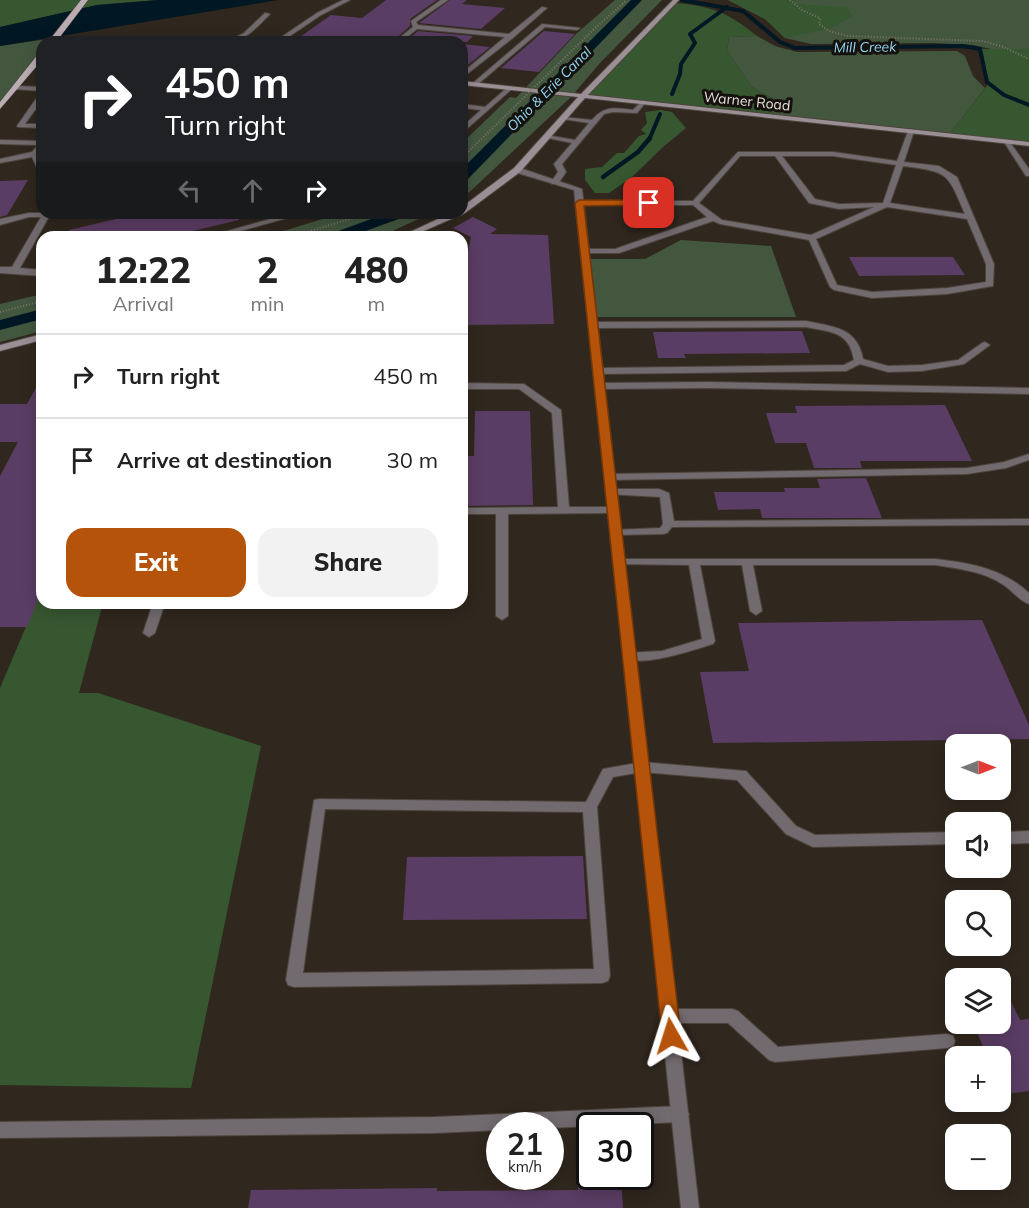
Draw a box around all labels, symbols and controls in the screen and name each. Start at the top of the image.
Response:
water label: Mill Creek [834,37,897,57]
water label: Ohio & Erie Canal [503,42,596,135]
text: 450 m [165,56,290,109]
icon: right [66,60,144,138]
street label: Warner Road [703,87,791,115]
text: Turn right [165,108,285,142]
icon: left [173,174,206,207]
icon: ahead [236,174,269,207]
icon: right [299,174,332,207]
pin [623,177,674,228]
icon: arrive [632,186,665,219]
text: 12:22 [95,247,191,292]
text: 2 [257,247,278,292]
text: 480 [344,247,409,292]
text: Arrival [113,291,174,316]
text: min [250,291,285,316]
text: m [367,291,385,316]
icon: right [66,360,99,393]
text: Turn right [117,362,220,390]
text: 450 m [373,362,438,390]
icon: arrive [66,444,99,477]
text: Arrive at destination [117,446,332,474]
text: 30 m [387,446,438,474]
button: Exit [66,528,246,597]
button: Share [258,528,438,597]
north arrow [945,734,1011,800]
map controls [945,734,1011,1190]
button: sound [945,812,1011,878]
button: search [945,890,1011,956]
button: layers [945,968,1011,1034]
position arrow [639,1004,703,1068]
button: + [945,1046,1011,1112]
speed limit sign: 30 [576,1112,654,1190]
button: − [945,1124,1011,1190]
text: 21 [507,1125,543,1163]
text: km/h [508,1157,542,1176]

